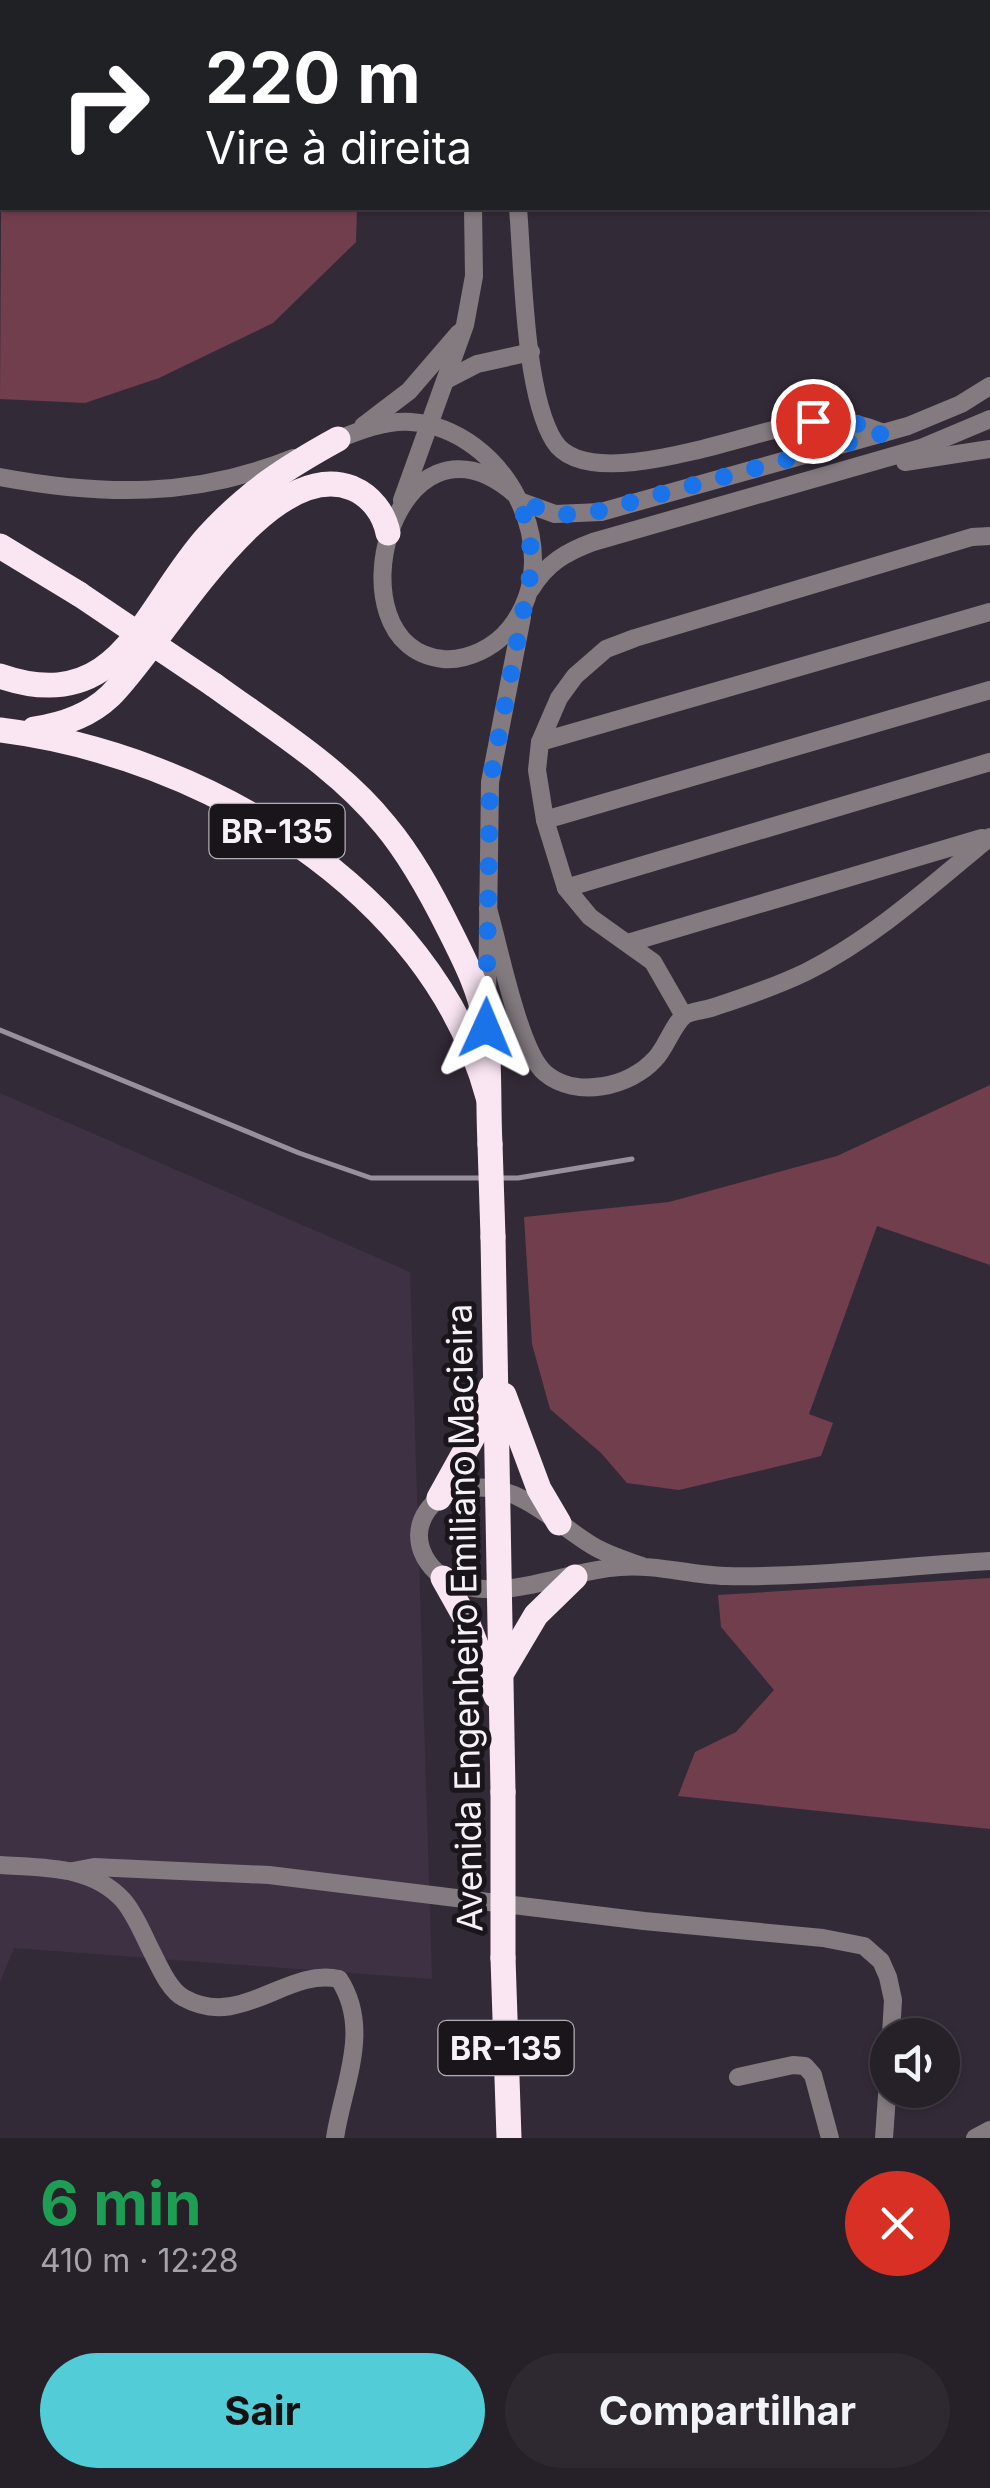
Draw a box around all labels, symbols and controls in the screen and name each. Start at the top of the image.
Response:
text: 220 m [205,35,421,120]
icon: right [40,40,170,170]
text: Vire à direita [205,120,472,175]
pin [771,379,856,464]
icon: arrive [786,394,841,449]
road number: BR-135 [210,804,344,858]
position arrow [434,976,538,1080]
street label: Avenida Engenheiro Emiliano Macieira [438,1304,490,1932]
map controls [870,2018,960,2108]
button: sound [870,2018,960,2108]
road number: BR-135 [438,2021,574,2075]
text: 6 min [40,2167,202,2239]
button: close [845,2171,950,2276]
text: 410 m · 12:28 [40,2241,239,2280]
button: Sair [40,2353,485,2468]
button: Compartilhar [505,2353,950,2468]

